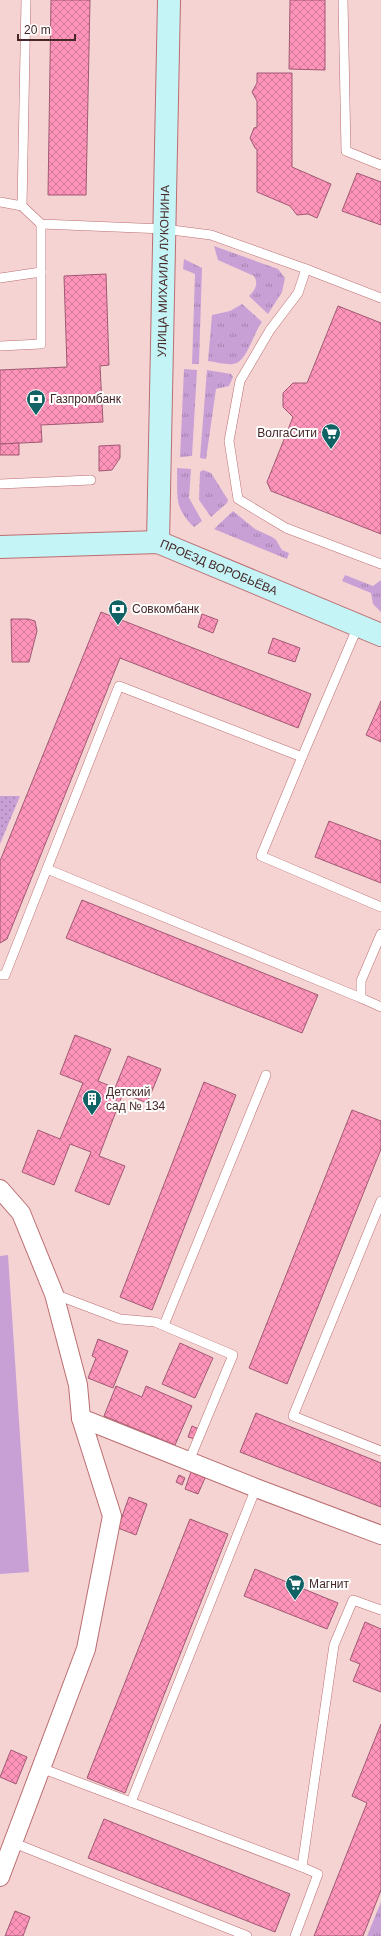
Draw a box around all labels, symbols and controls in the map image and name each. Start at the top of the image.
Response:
scale bar [18,16,75,42]
text: 20 m [24,23,51,37]
street label: УЛИЦА МИХАИЛА ЛУКОНИНА [155,185,172,357]
bank icon: Газпромбанк [25,388,47,416]
place label: Газпромбанк [50,392,122,406]
supermarket icon: ВолгаСити [320,422,342,450]
place label: ВолгаСити [257,426,317,440]
street label: ПРОЕЗД ВОРОБЬЁВА [158,537,280,598]
bank icon: Совкомбанк [107,598,129,626]
place label: Совкомбанк [132,602,200,616]
place label: Детский сад № 134 [106,1085,166,1113]
building icon: Детский сад № 134 [81,1088,103,1116]
supermarket icon: Магнит [284,1573,306,1601]
place label: Магнит [309,1577,350,1591]

